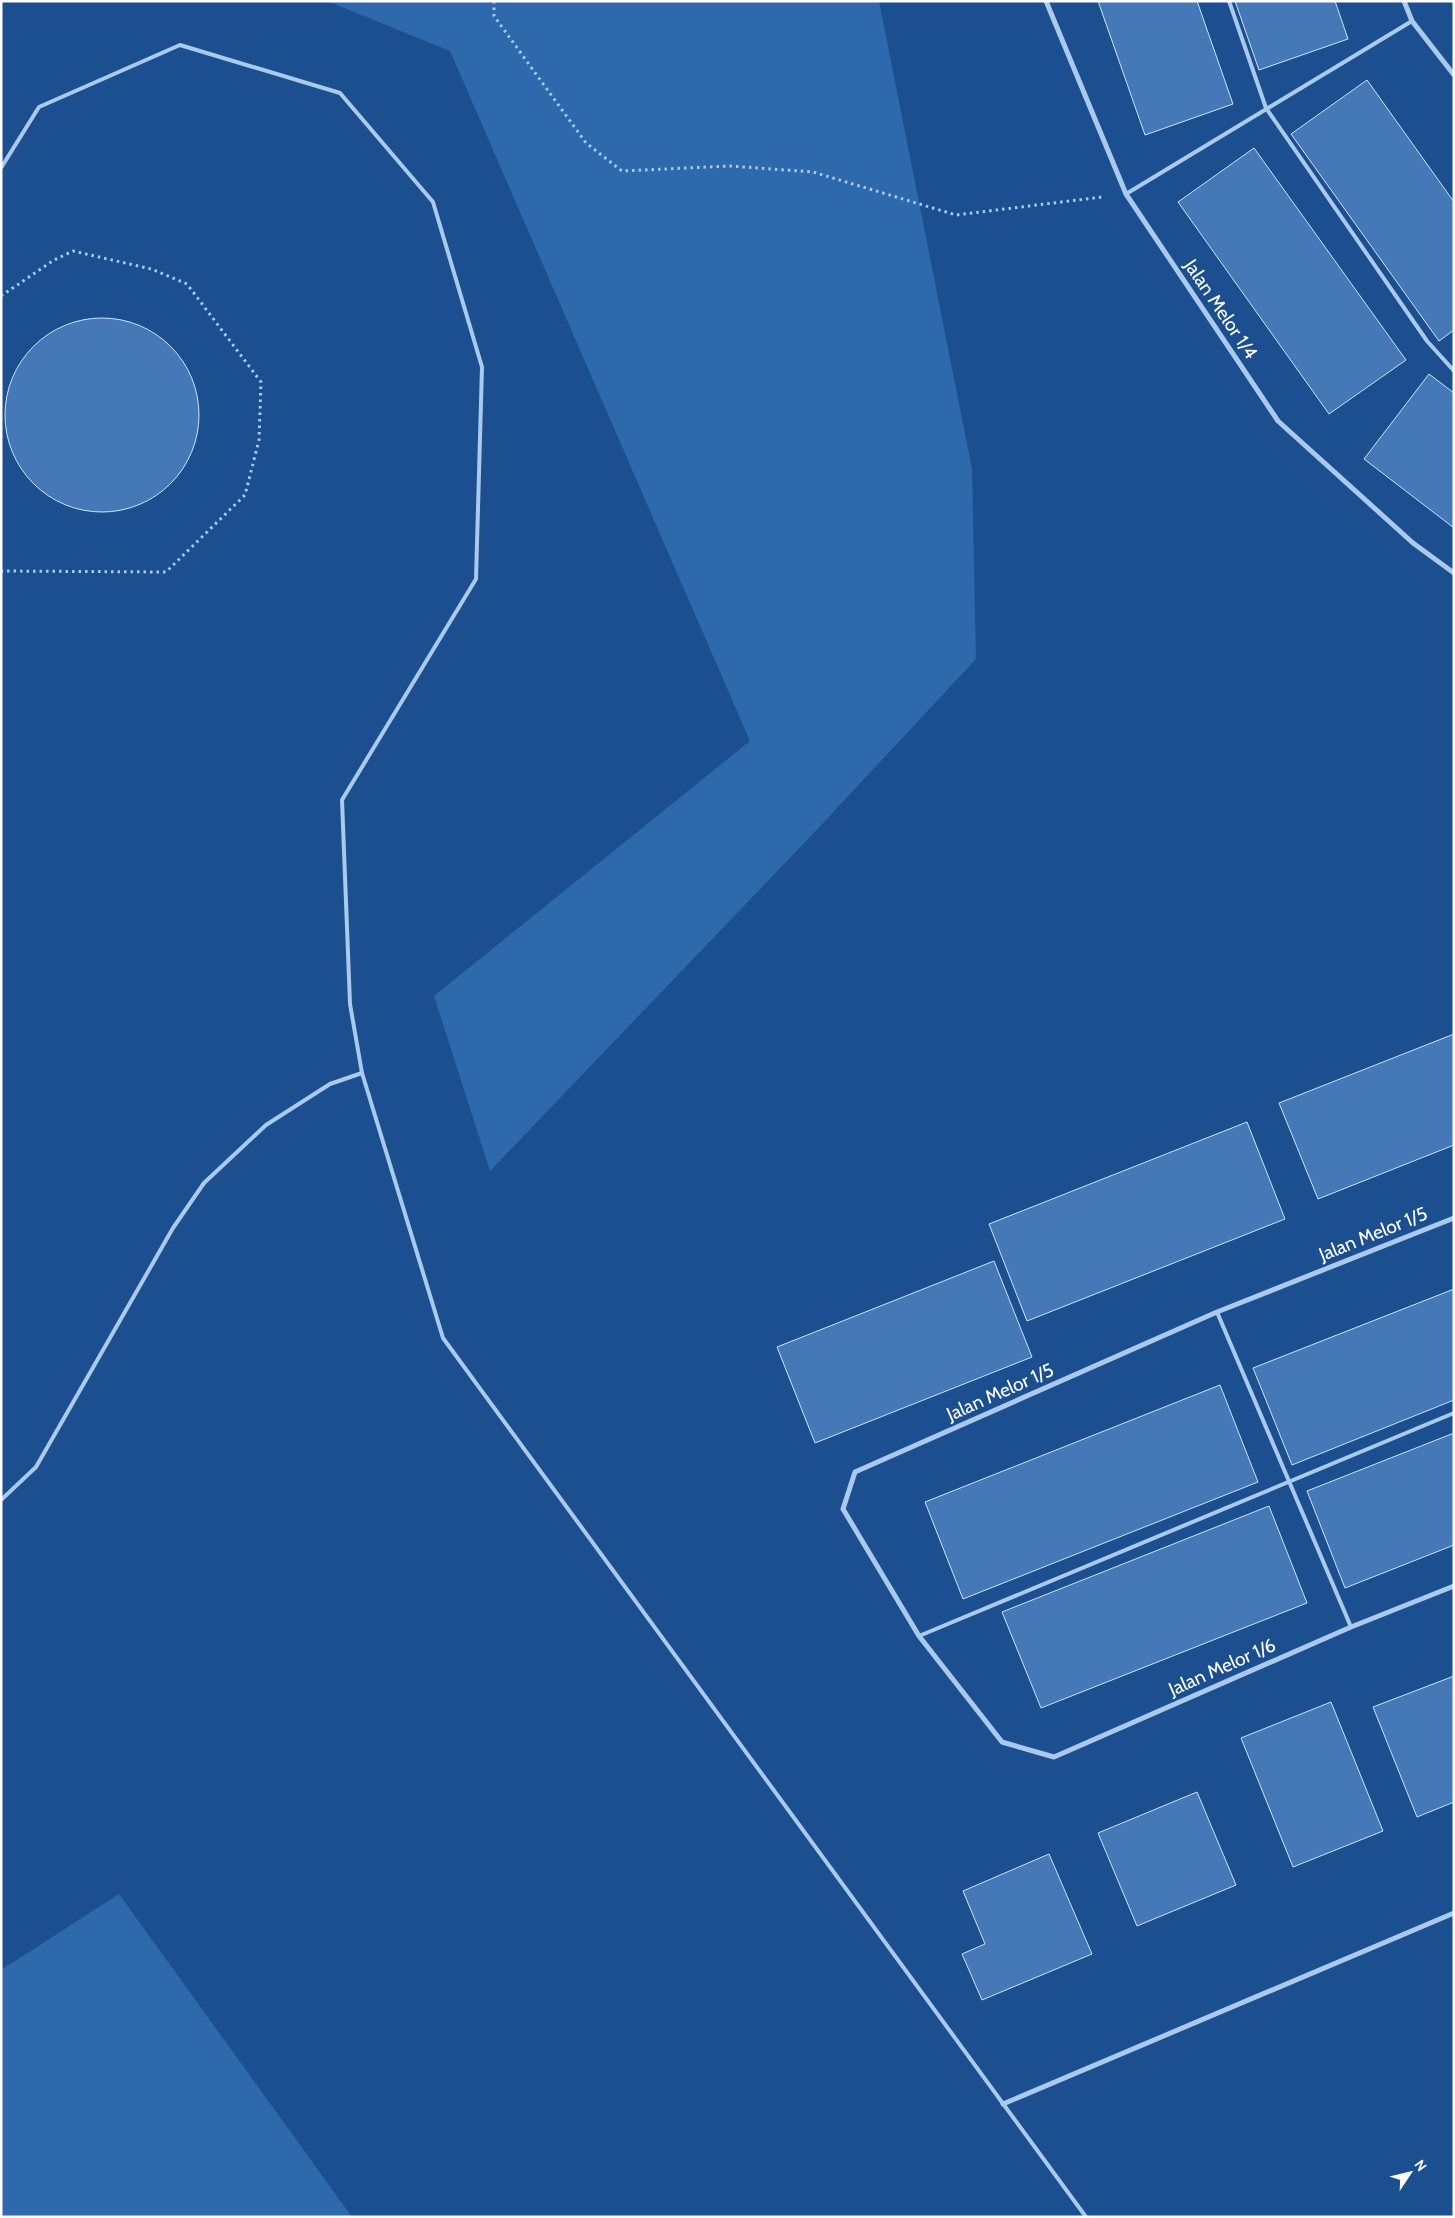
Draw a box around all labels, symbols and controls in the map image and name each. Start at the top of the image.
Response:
street label: Jalan Melor 1/4 [1179,254,1263,363]
street label: Jalan Melor 1/5 [1314,1202,1431,1267]
street label: Jalan Melor 1/5 [942,1358,1057,1426]
street label: Jalan Melor 1/6 [1164,1633,1279,1701]
north arrow [1385,2148,1435,2198]
text: N [1410,2156,1431,2175]

